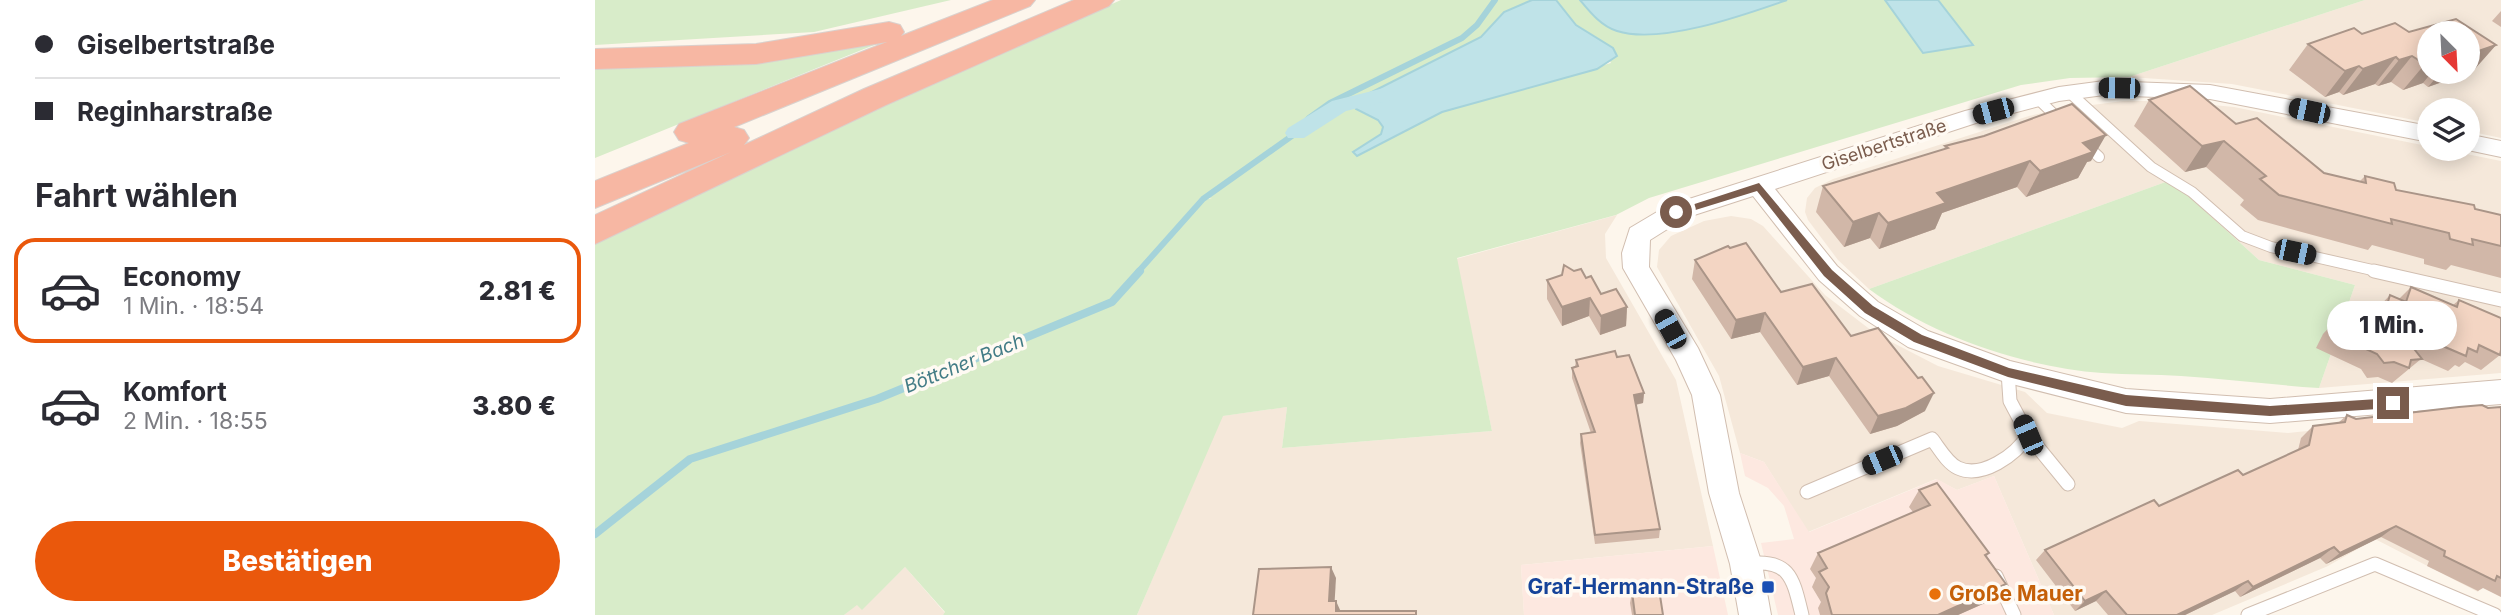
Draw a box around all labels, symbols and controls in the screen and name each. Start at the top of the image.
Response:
north arrow [2417,21,2480,84]
map controls [2417,21,2480,161]
text: Giselbertstraße [77,29,275,60]
car [2098,77,2141,99]
car [1970,95,2017,127]
text: Reginharstraße [77,96,273,127]
car [2287,96,2332,126]
button: layers [2417,98,2480,161]
street label: Giselbertstraße [1819,114,1949,175]
text: Fahrt wählen [35,176,238,215]
route start [1660,196,1692,228]
car [2273,237,2318,267]
icon: car [39,259,102,322]
text: Economy [123,261,241,292]
text: 2.81 € [479,275,556,306]
text: 1 Min. · 18:54 [123,292,264,320]
callout: 1 Min. [2328,302,2458,350]
car [1651,306,1690,352]
text: 1 Min. [2359,311,2425,339]
water label: Böttcher Bach [901,329,1028,398]
icon: car [39,374,102,437]
text: Komfort [123,376,227,407]
route end [2377,387,2409,419]
text: 3.80 € [472,390,556,421]
text: 2 Min. · 18:55 [123,407,268,435]
car [2011,412,2046,458]
car [1859,442,1906,478]
button: Bestätigen [35,521,560,601]
place label: Graf-Hermann-Straße [1528,574,1754,599]
marker: Graf-Hermann-Straße [1760,579,1776,595]
place label: Große Mauer [1949,581,2083,606]
marker: Große Mauer [1927,586,1943,602]

